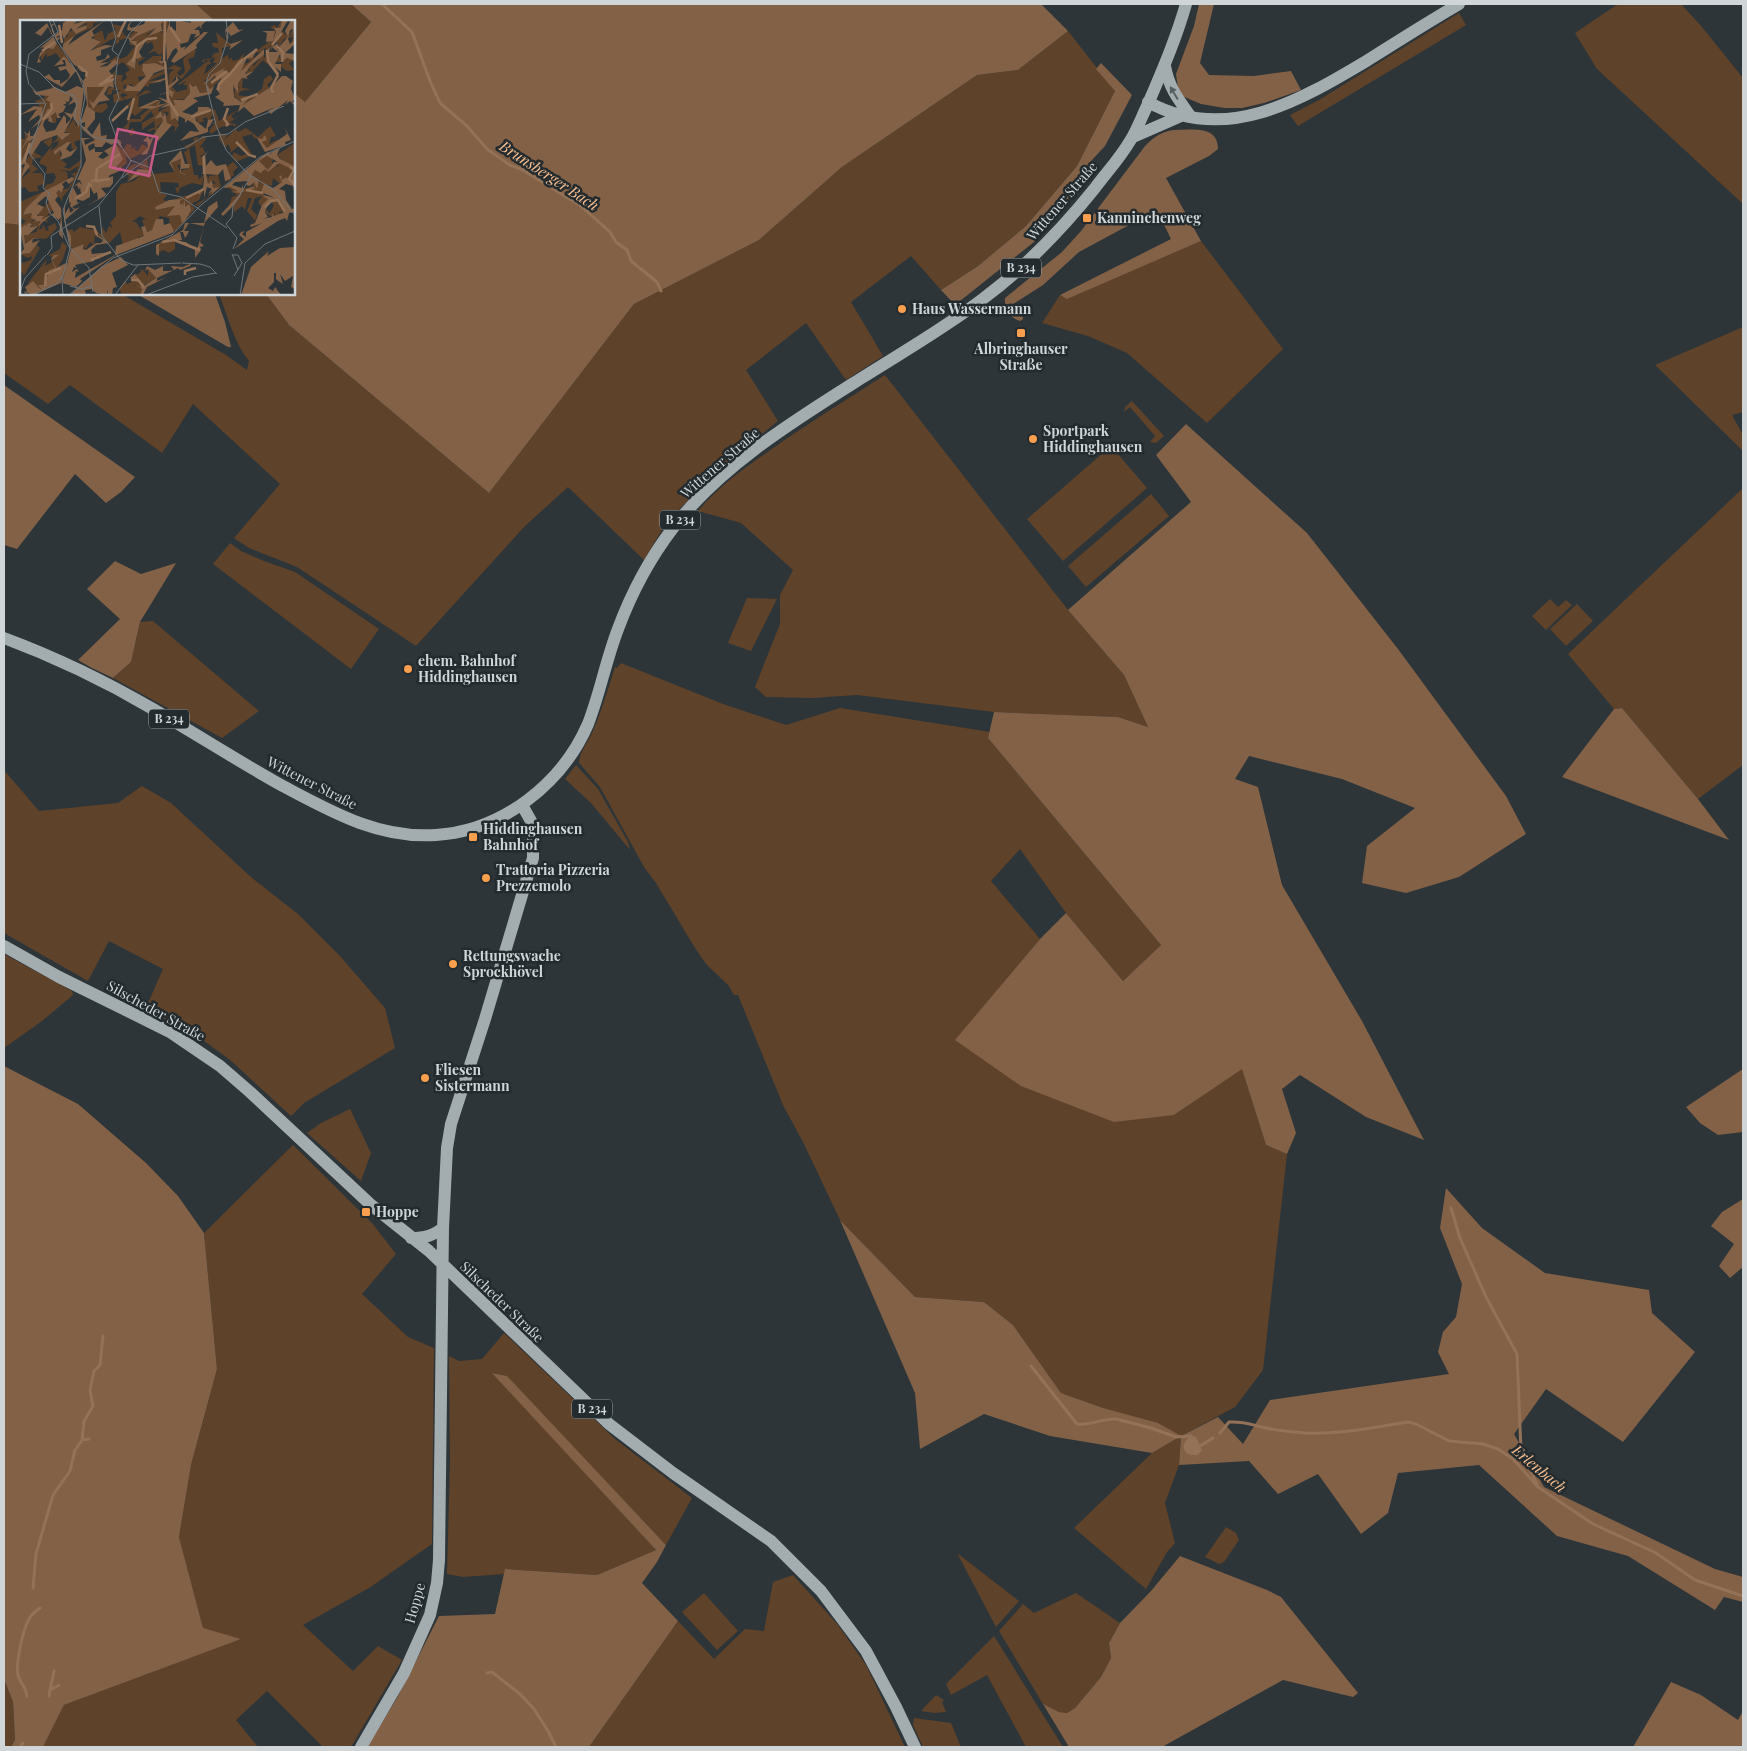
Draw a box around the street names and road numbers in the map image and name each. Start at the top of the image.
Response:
street label: Wittener Straße [1021,157,1101,245]
road number: B 234 [1001,258,1041,278]
street label: Wittener Straße [675,423,763,503]
road number: B 234 [660,510,700,530]
road number: B 234 [149,710,189,729]
street label: Wittener Straße [263,751,361,813]
street label: Silscheder Straße [104,976,209,1045]
street label: Silscheder Straße [456,1257,548,1347]
road number: B 234 [572,1400,612,1418]
street label: Hoppe [400,1580,429,1625]

